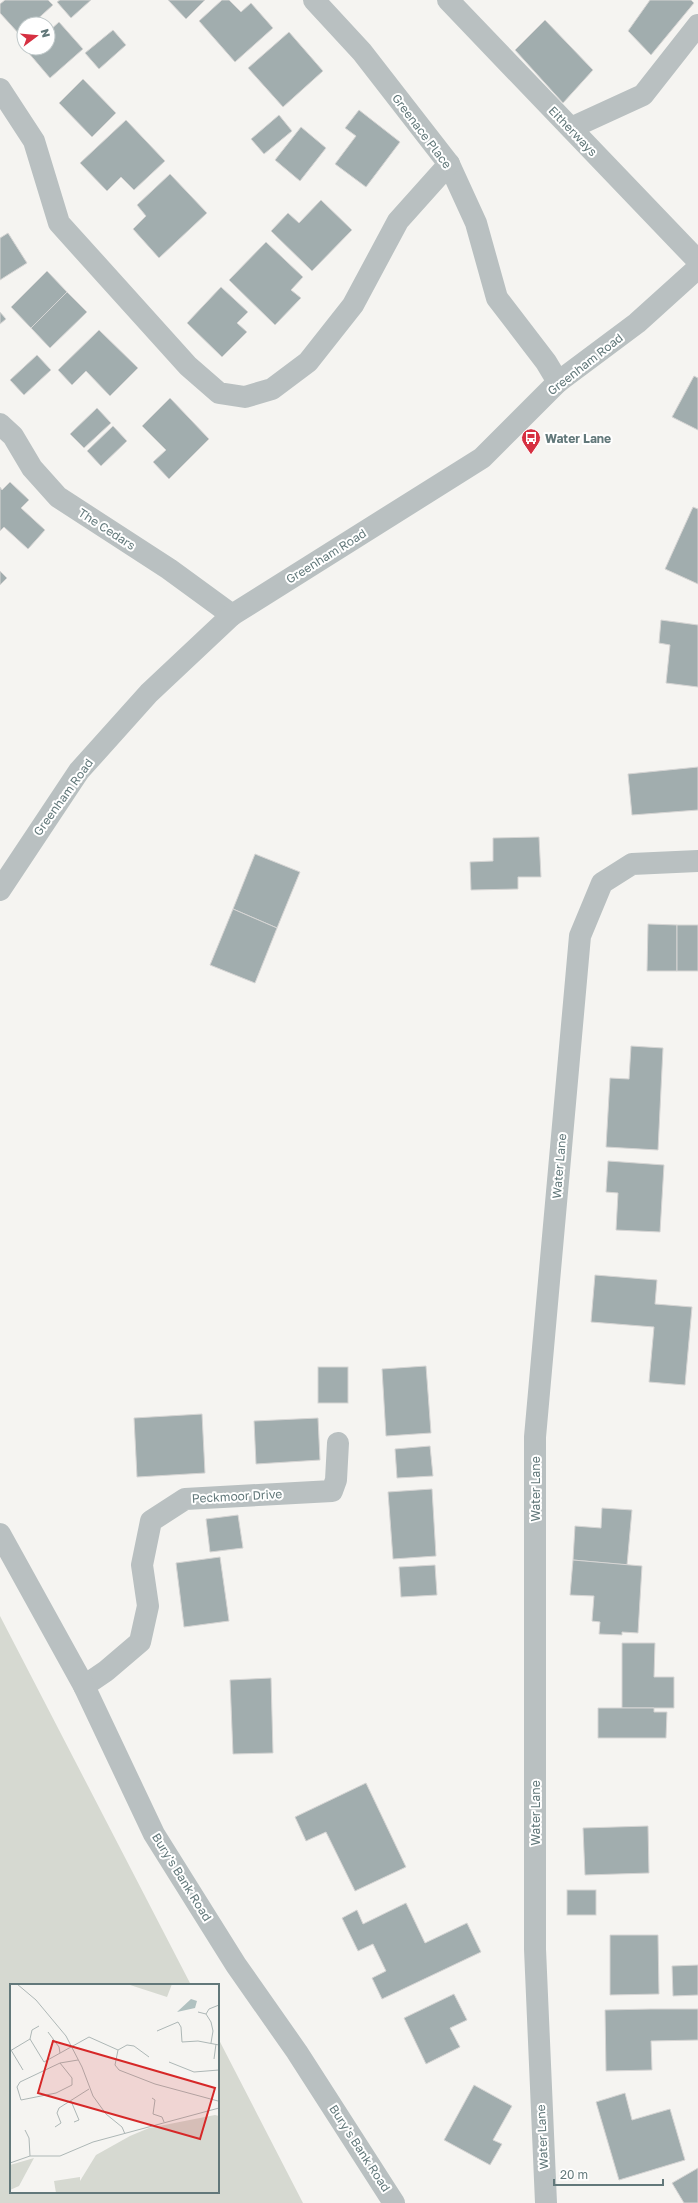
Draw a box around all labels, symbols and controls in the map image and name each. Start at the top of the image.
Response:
north arrow [16,16,56,56]
text: N [39,27,53,39]
street label: Greenace Place [389,91,455,171]
street label: Eitherways [545,103,601,159]
street label: Greenham Road [544,330,626,398]
bus stop icon: Water Lane [520,427,542,455]
place label: Water Lane [545,431,611,446]
street label: The Cedars [76,505,138,553]
street label: Greenham Road [283,525,369,587]
street label: Greenham Road [30,756,96,838]
street label: Water Lane [549,1133,569,1199]
street label: Water Lane [528,1456,543,1522]
street label: Peckmoor Drive [191,1486,283,1506]
street label: Water Lane [528,1780,543,1846]
street label: Bury's Bank Road [149,1830,215,1924]
inset map [10,1984,219,2193]
street label: Bury's Bank Road [326,2102,394,2194]
street label: Water Lane [533,2104,551,2170]
scale bar [554,2161,663,2187]
text: 20 m [560,2167,588,2182]

